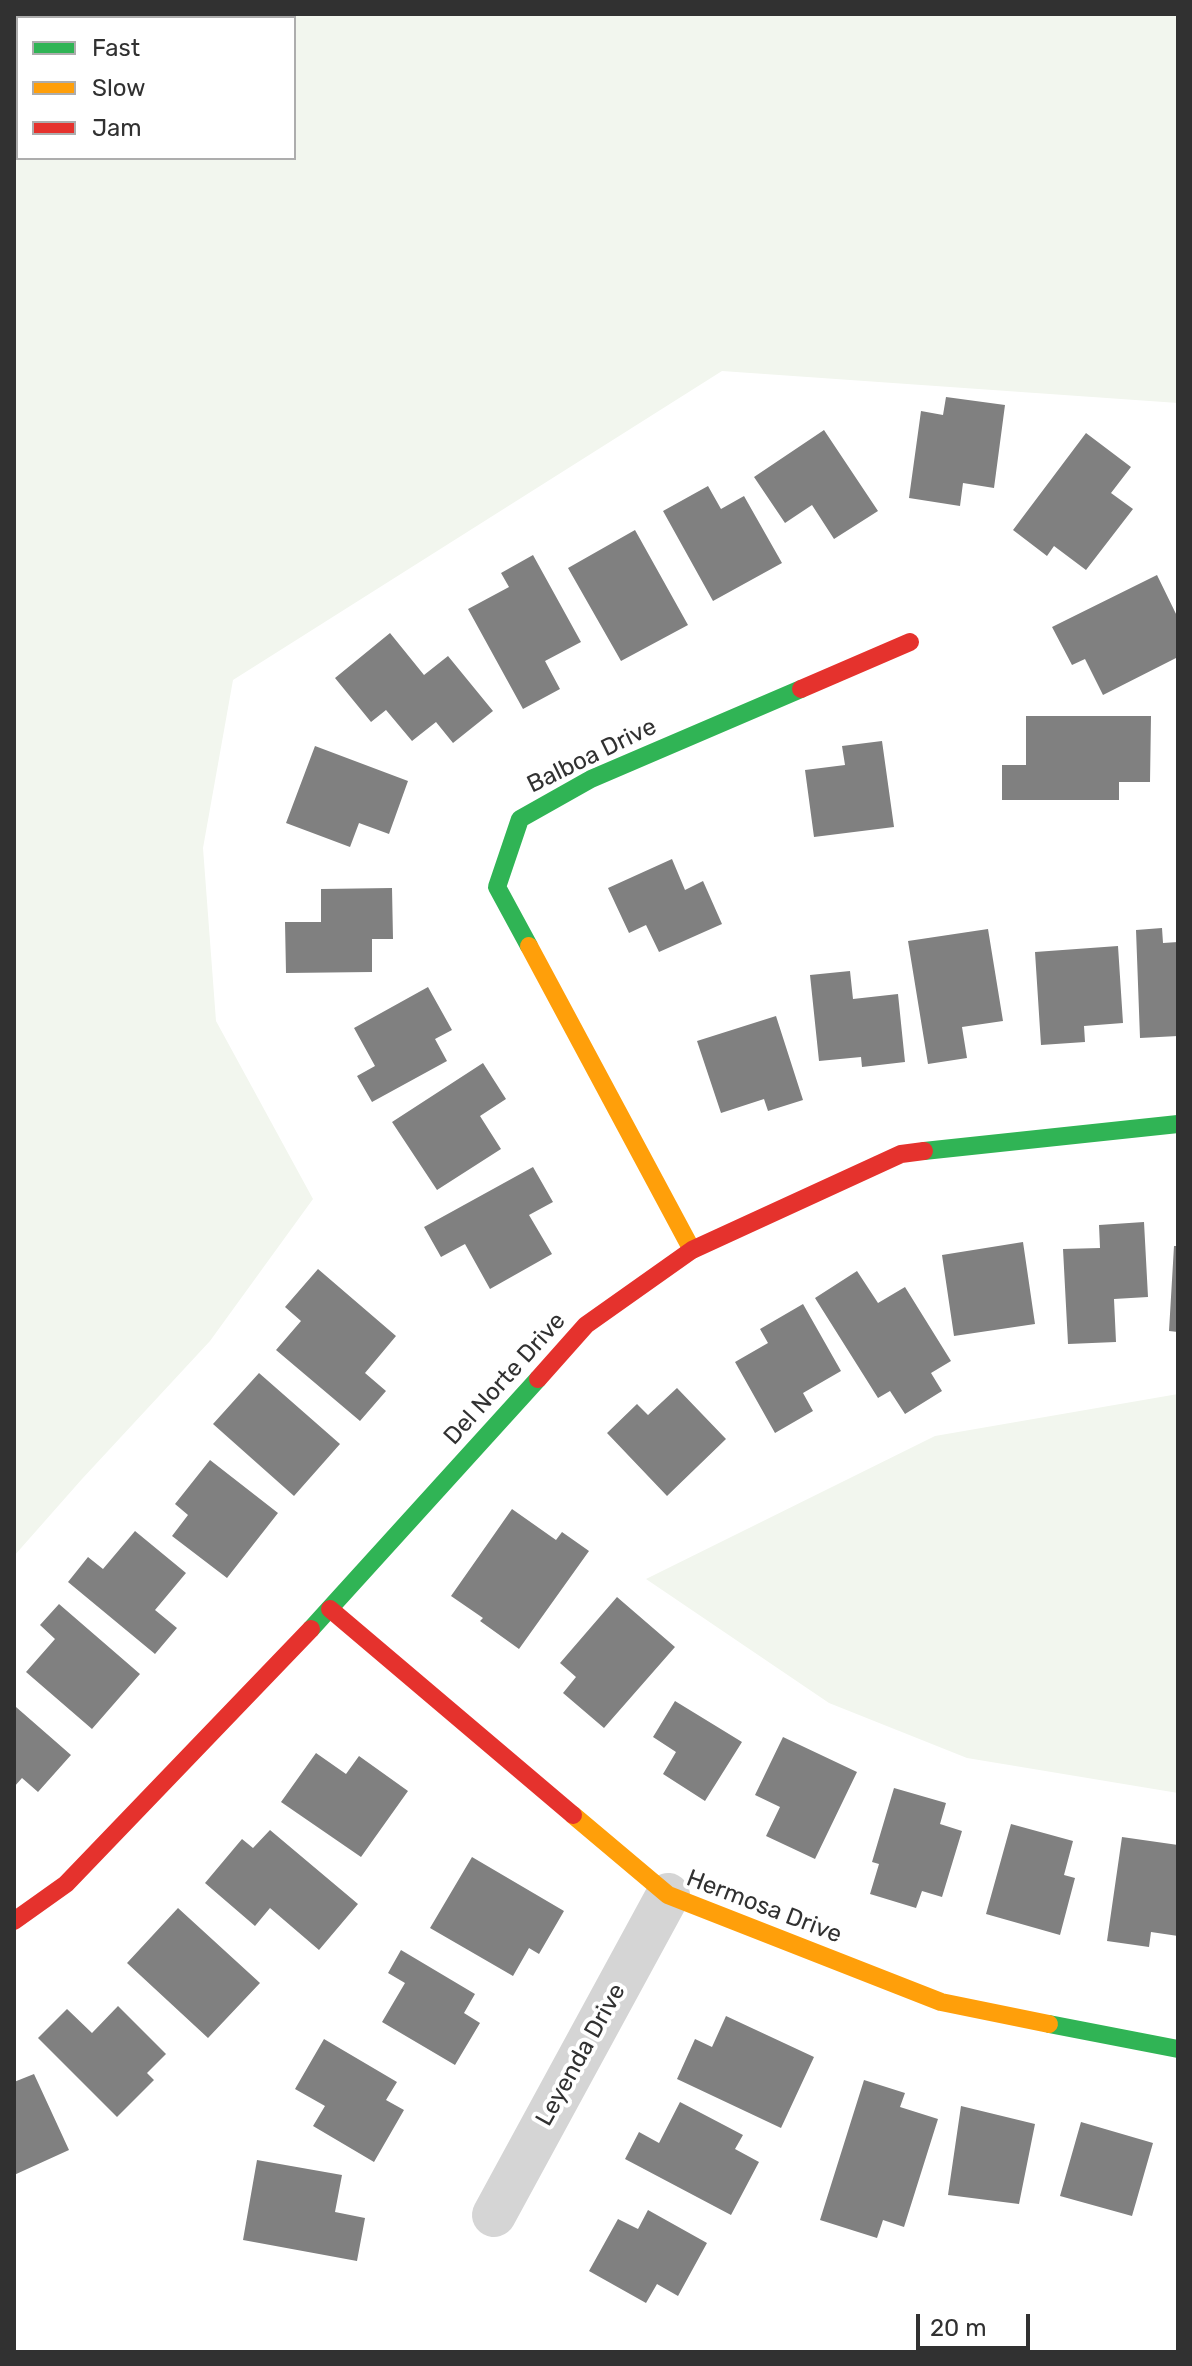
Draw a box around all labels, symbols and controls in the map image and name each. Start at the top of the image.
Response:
legend [16,16,296,160]
text: Fast [92,34,140,62]
text: Slow [92,74,145,102]
text: Jam [92,114,142,142]
street label: Balboa Drive [523,712,661,800]
street label: Del Norte Drive [438,1307,572,1451]
street label: Hermosa Drive [682,1864,846,1950]
street label: Leyenda Drive [530,1979,632,2131]
scale bar [920,2298,1034,2348]
text: 20 m [930,2314,987,2342]

